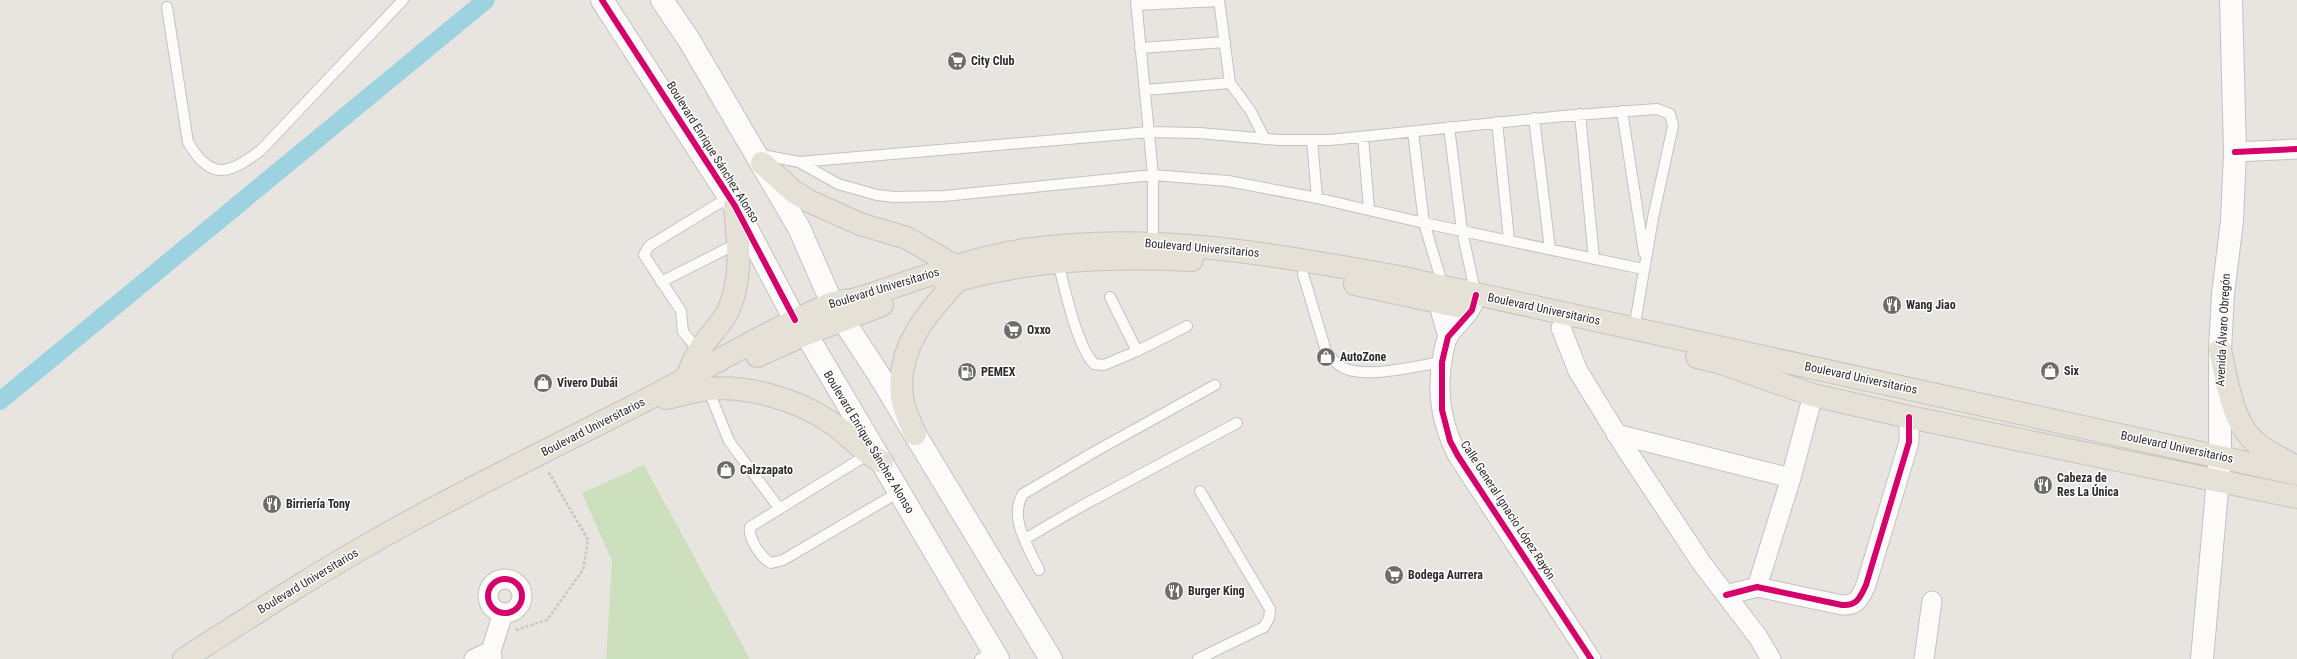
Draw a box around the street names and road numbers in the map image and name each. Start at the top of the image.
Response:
street label: Boulevard Enrique Sánchez Alonso [664,79,762,225]
street label: Boulevard Universitarios [1144,236,1260,260]
street label: Boulevard Universitarios [827,265,941,311]
street label: Avenida Álvaro Obregón [2212,273,2233,387]
street label: Boulevard Universitarios [1486,290,1602,328]
street label: Boulevard Universitarios [1803,359,1919,397]
street label: Boulevard Enrique Sánchez Alonso [821,368,917,516]
street label: Boulevard Universitarios [539,395,647,459]
street label: Boulevard Universitarios [2119,428,2235,466]
street label: Calle General Ignacio López Rayón [1458,438,1558,582]
street label: Boulevard Universitarios [255,545,361,617]

